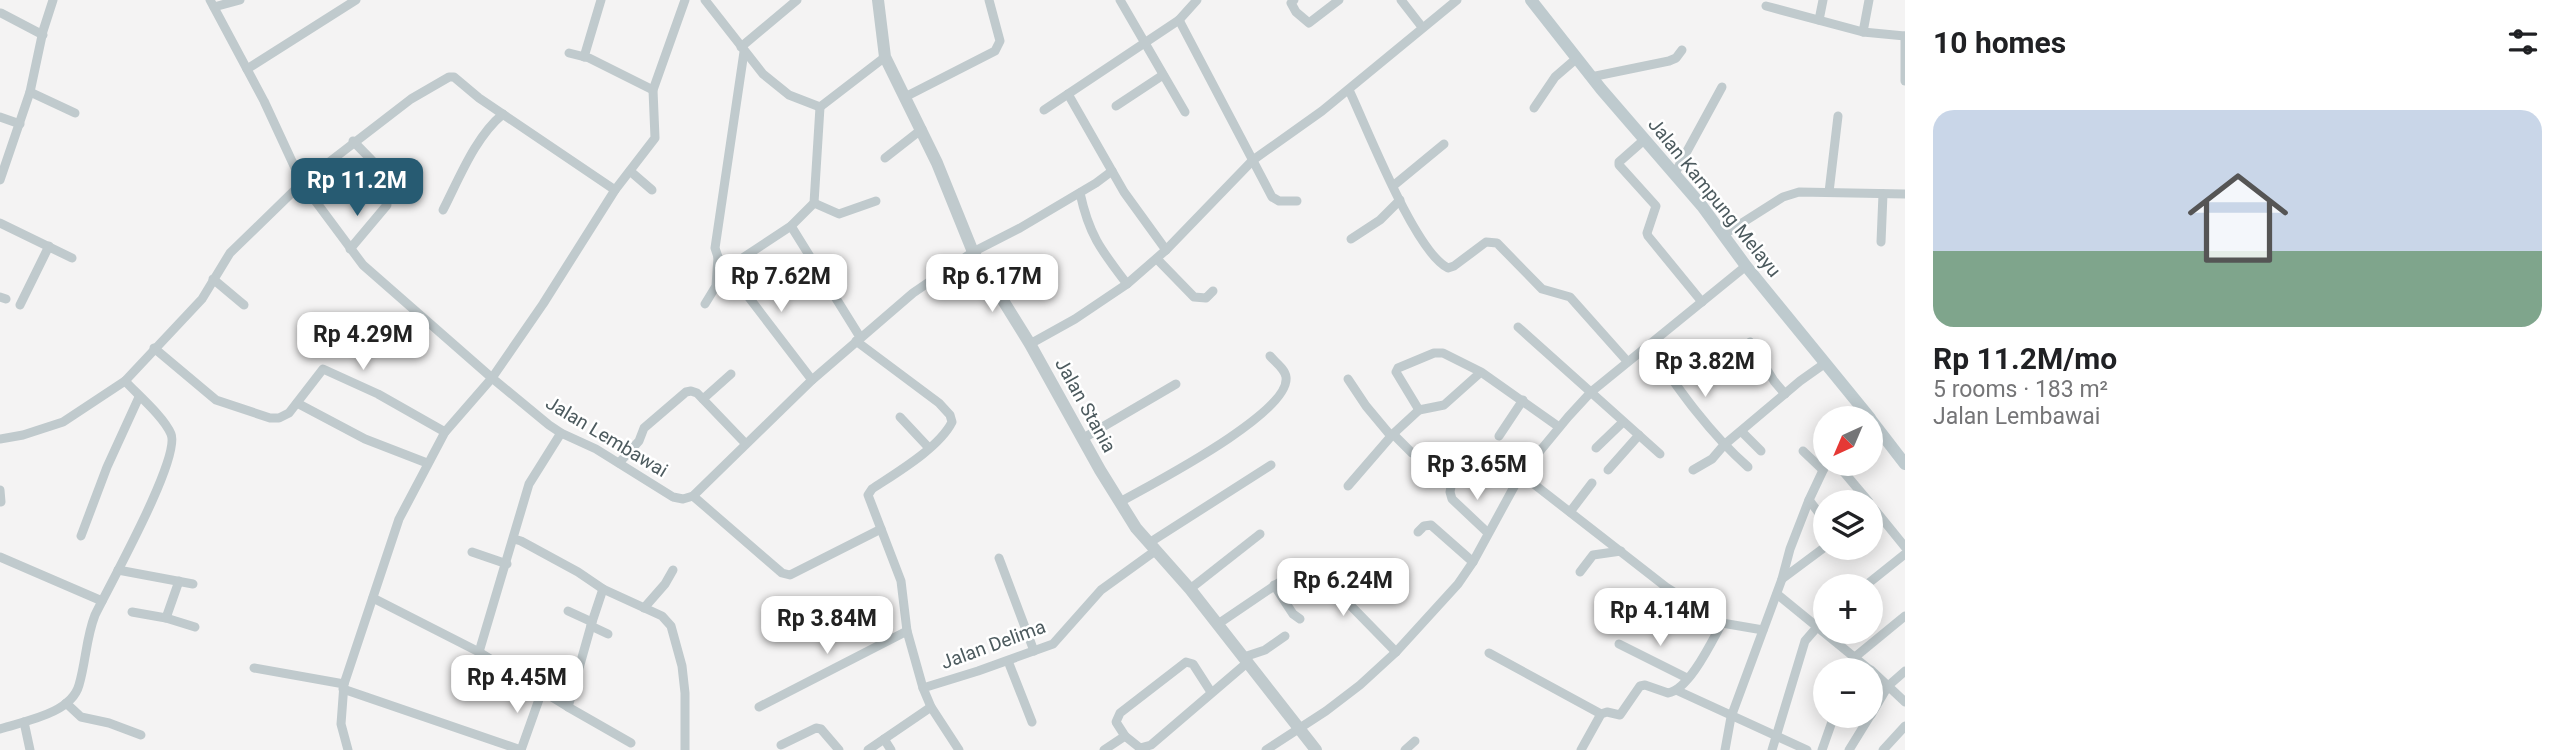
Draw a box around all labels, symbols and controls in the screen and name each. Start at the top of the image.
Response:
icon: filters [2504,23,2542,61]
text: 10 homes [1933,25,2066,60]
street label: Jalan Kampung Melayu [1643,113,1786,281]
icon: home [2175,155,2301,281]
pin: Rp 11.2M [285,158,429,218]
text: Rp 11.2M [307,167,407,194]
pin: Rp 7.62M [709,254,853,314]
pin: Rp 6.17M [920,254,1064,314]
text: Rp 7.62M [731,263,831,290]
text: Rp 6.17M [942,263,1042,290]
pin: Rp 4.29M [291,312,435,372]
text: Rp 4.29M [313,321,413,348]
pin: Rp 3.82M [1633,340,1777,399]
text: Rp 11.2M/mo [1933,341,2117,376]
text: Rp 3.82M [1655,348,1755,375]
street label: Jalan Stania [1050,354,1121,456]
text: 5 rooms · 183 m² [1933,376,2108,403]
street label: Jalan Lembawai [542,391,672,482]
text: Jalan Lembawai [1933,403,2100,430]
north arrow [1813,406,1883,476]
map controls [1813,406,1883,728]
pin: Rp 3.65M [1405,442,1549,502]
text: Rp 3.65M [1427,451,1527,478]
button: layers [1813,490,1883,560]
pin: Rp 6.24M [1271,558,1415,618]
text: Rp 6.24M [1293,567,1393,594]
button: + [1813,574,1883,644]
pin: Rp 4.14M [1588,588,1732,648]
pin: Rp 3.84M [755,596,899,656]
text: Rp 4.14M [1610,597,1710,624]
text: Rp 3.84M [777,605,877,632]
street label: Jalan Delima [938,615,1049,674]
pin: Rp 4.45M [445,656,589,715]
button: − [1813,658,1883,728]
text: Rp 4.45M [467,664,567,691]

